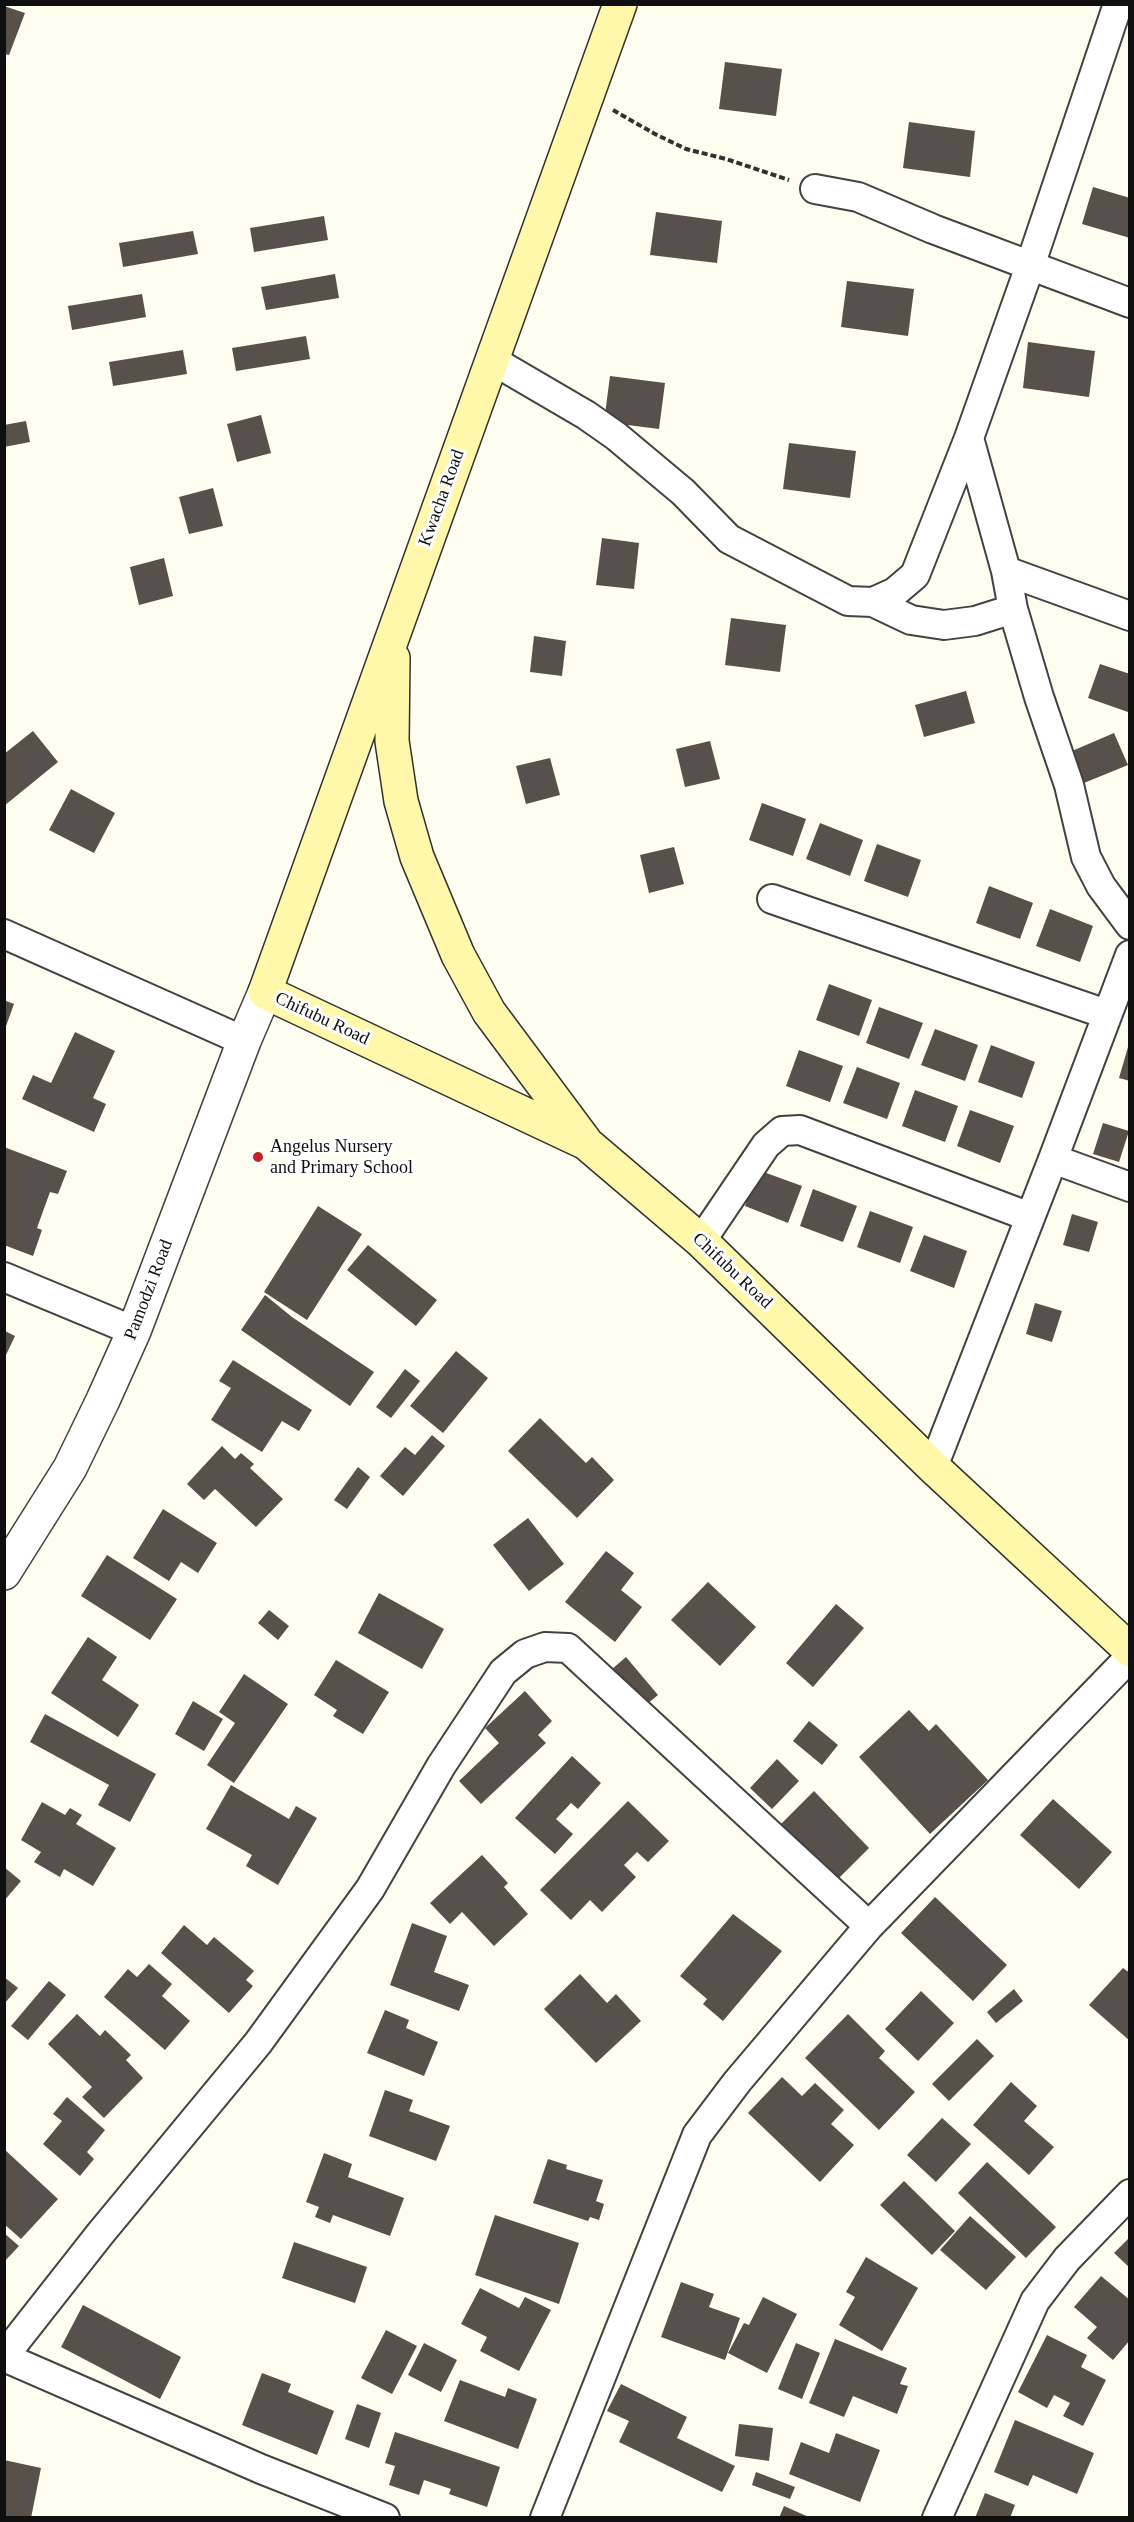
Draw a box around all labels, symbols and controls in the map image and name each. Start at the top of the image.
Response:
street label: Kwacha Road [415,447,469,549]
street label: Chifubu Road [271,988,373,1050]
place label: Angelus Nursery and Primary School [270,1136,413,1178]
marker: Angelus Nursery and Primary School [251,1150,265,1164]
street label: Chifubu Road [688,1228,776,1314]
street label: Pamodzi Road [120,1237,178,1343]

